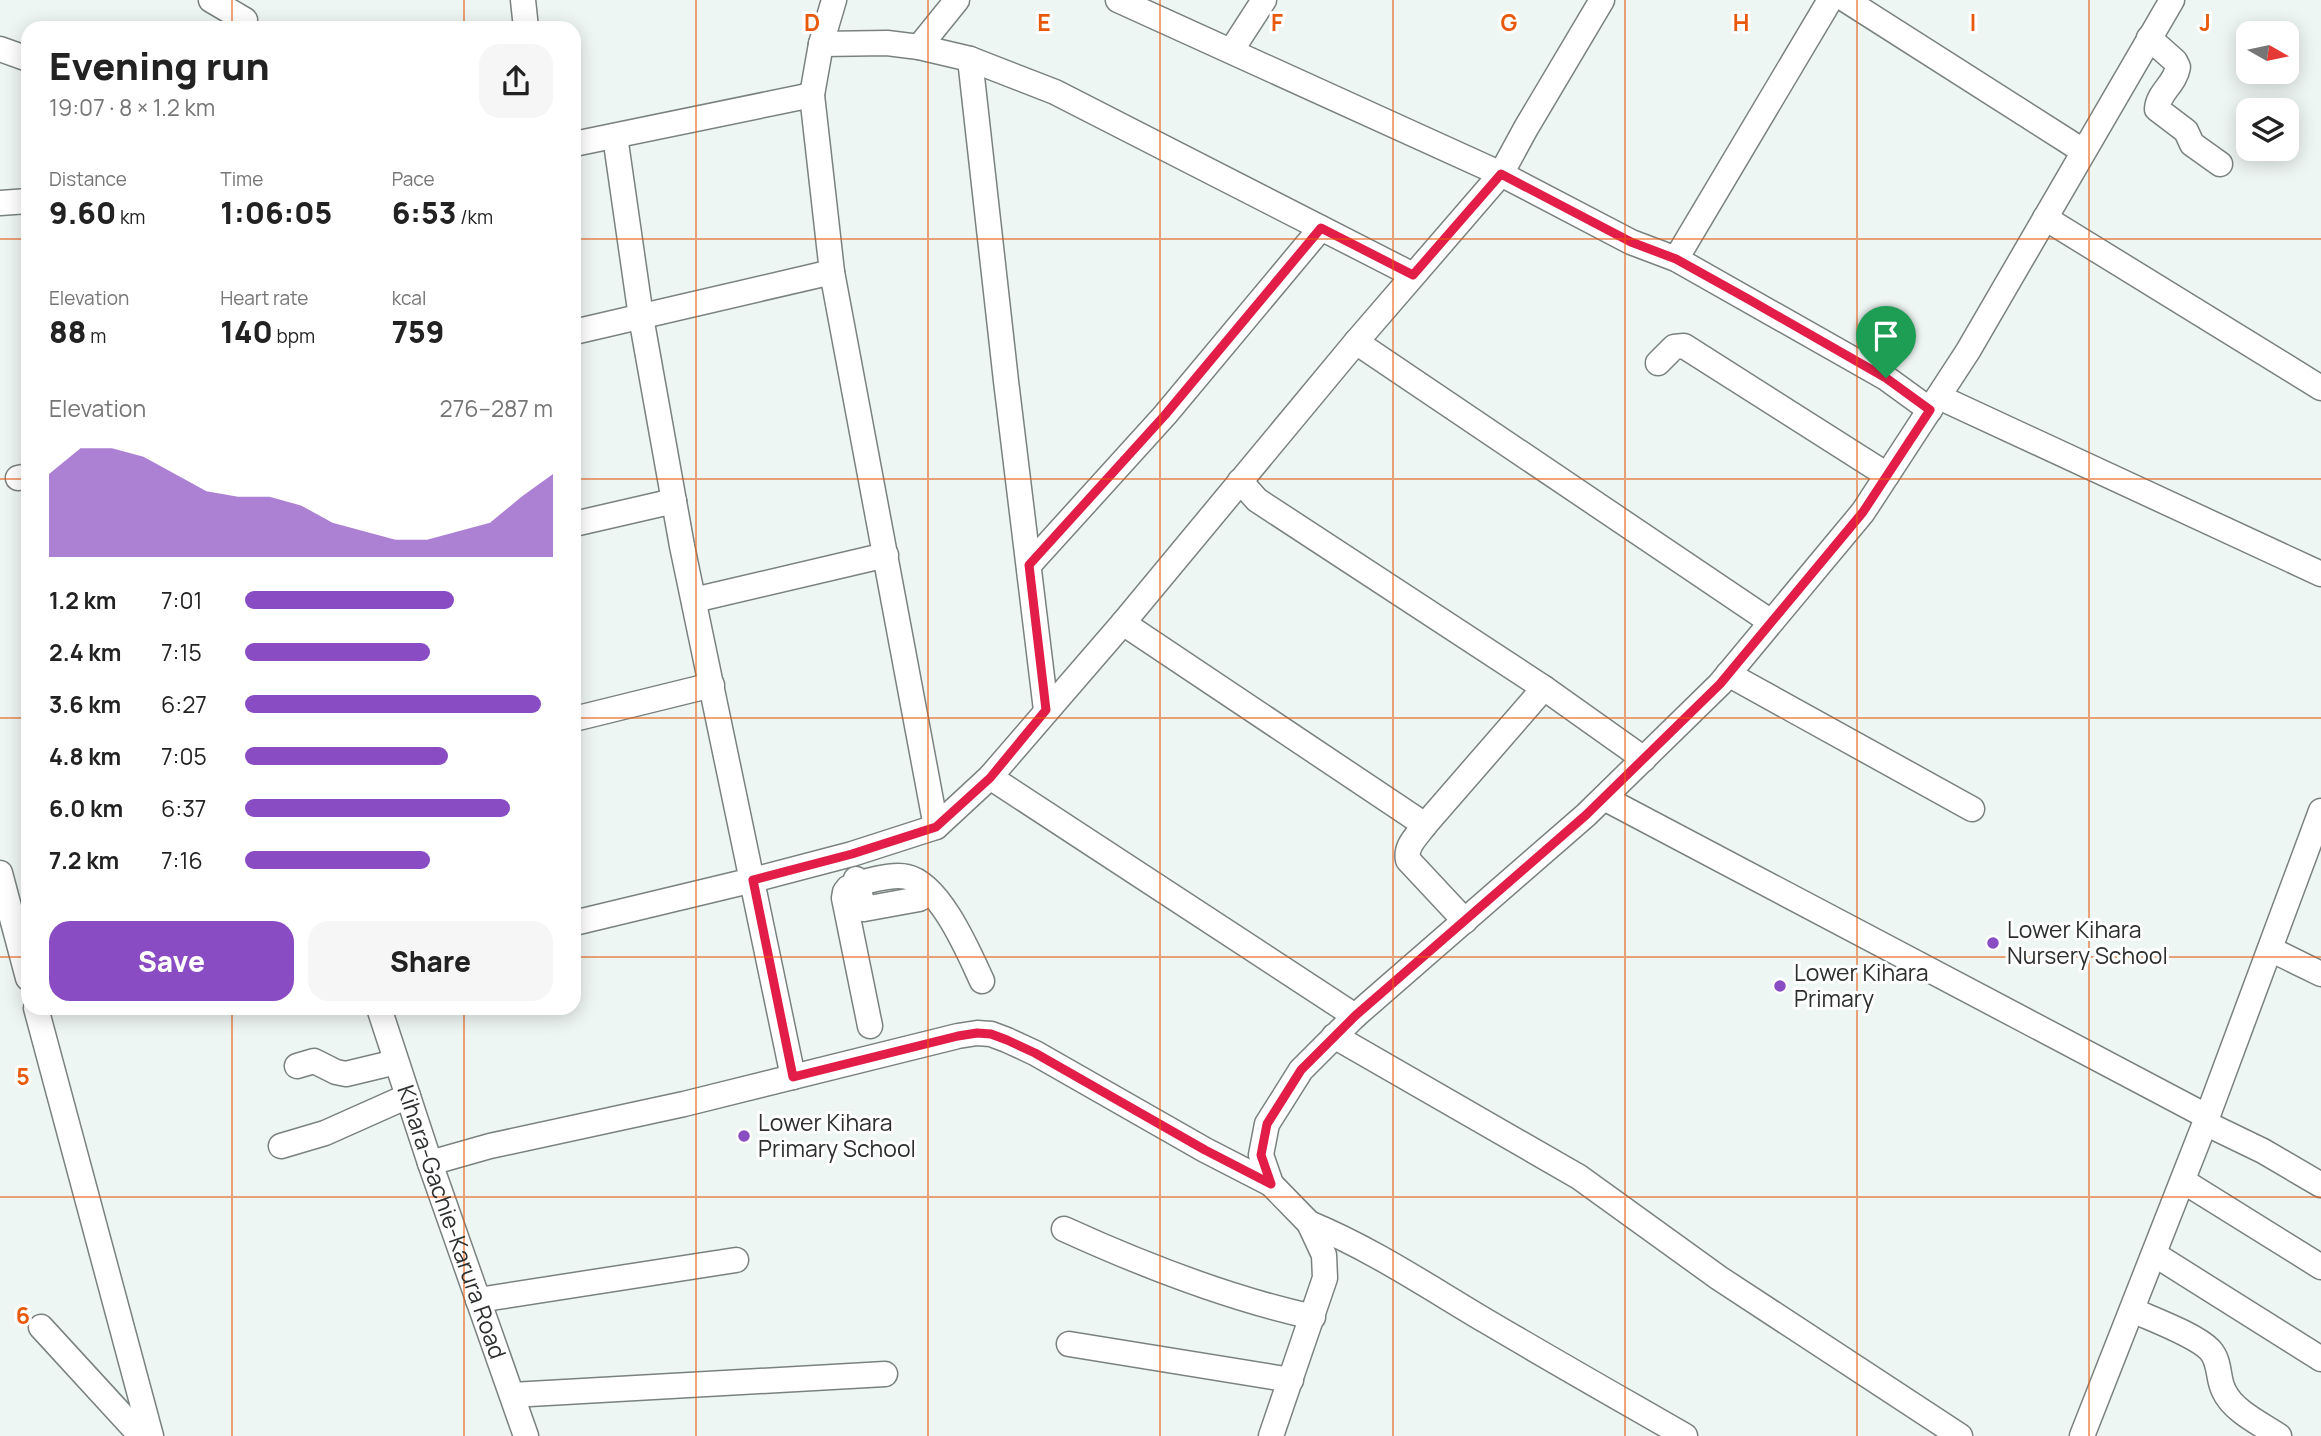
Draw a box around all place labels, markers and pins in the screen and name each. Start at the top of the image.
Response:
pin [1856,306,1916,378]
place label: Lower Kihara Nursery School [2007,913,2168,971]
marker: Lower Kihara Nursery School [1985,935,2001,951]
place label: Lower Kihara Primary [1794,956,1928,1014]
marker: Lower Kihara Primary [1772,978,1788,994]
place label: Lower Kihara Primary School [758,1106,916,1164]
marker: Lower Kihara Primary School [736,1128,752,1144]

